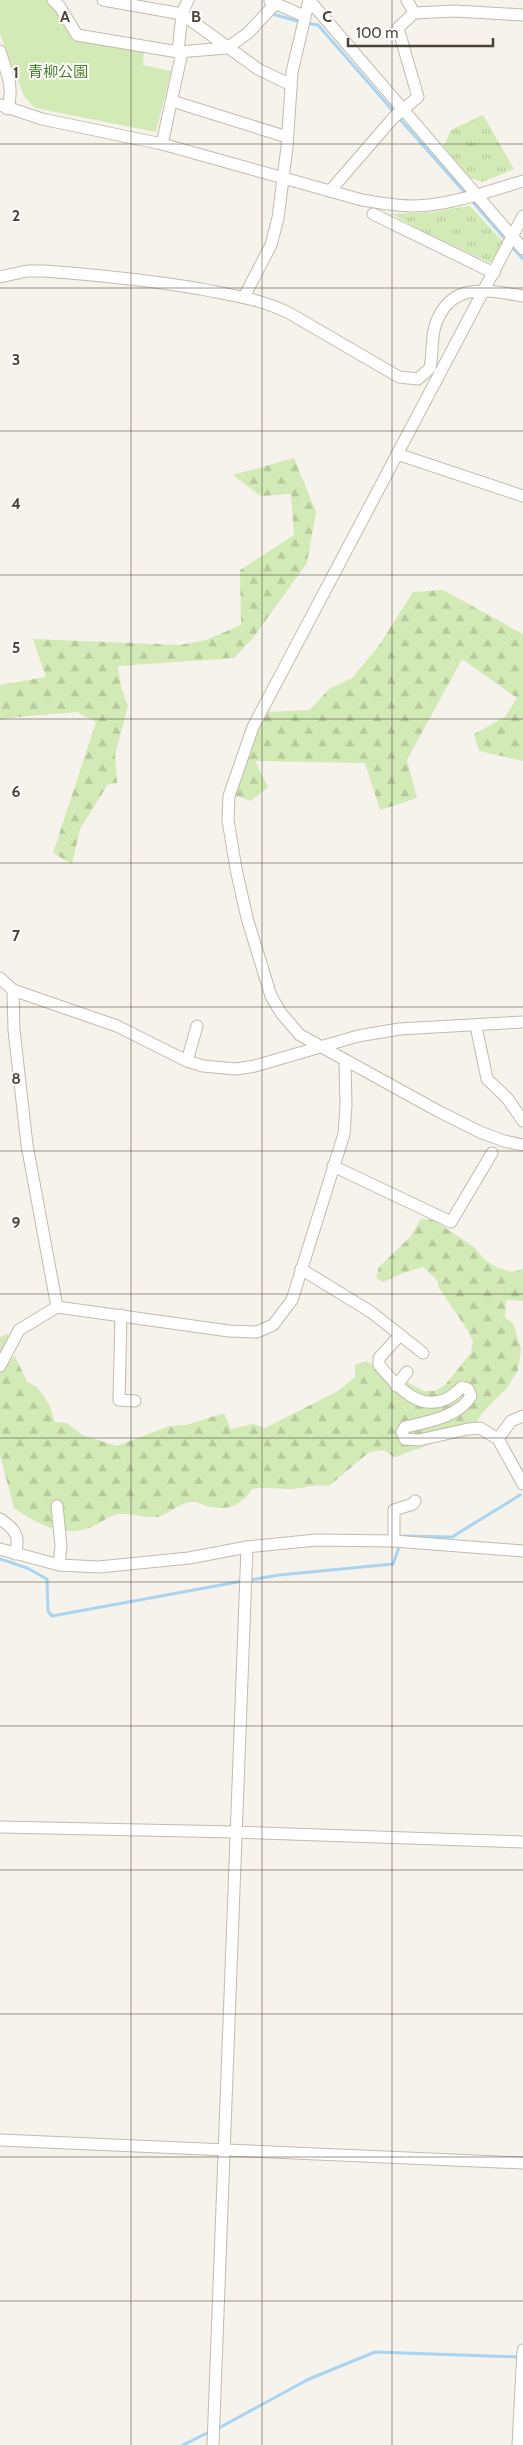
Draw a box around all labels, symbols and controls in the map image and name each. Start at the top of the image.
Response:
text: A [60,7,70,26]
text: B [191,7,201,26]
text: C [322,7,332,26]
scale bar [348,15,493,47]
text: 100 m [356,24,398,42]
text: 1 [13,63,19,82]
park label: 青柳公園 [28,63,88,81]
text: 2 [12,206,20,225]
text: 3 [12,350,20,369]
text: 4 [11,494,21,513]
text: 5 [12,638,20,657]
text: 6 [12,782,21,801]
text: 7 [12,926,21,945]
text: 8 [11,1069,21,1088]
text: 9 [12,1213,21,1232]

